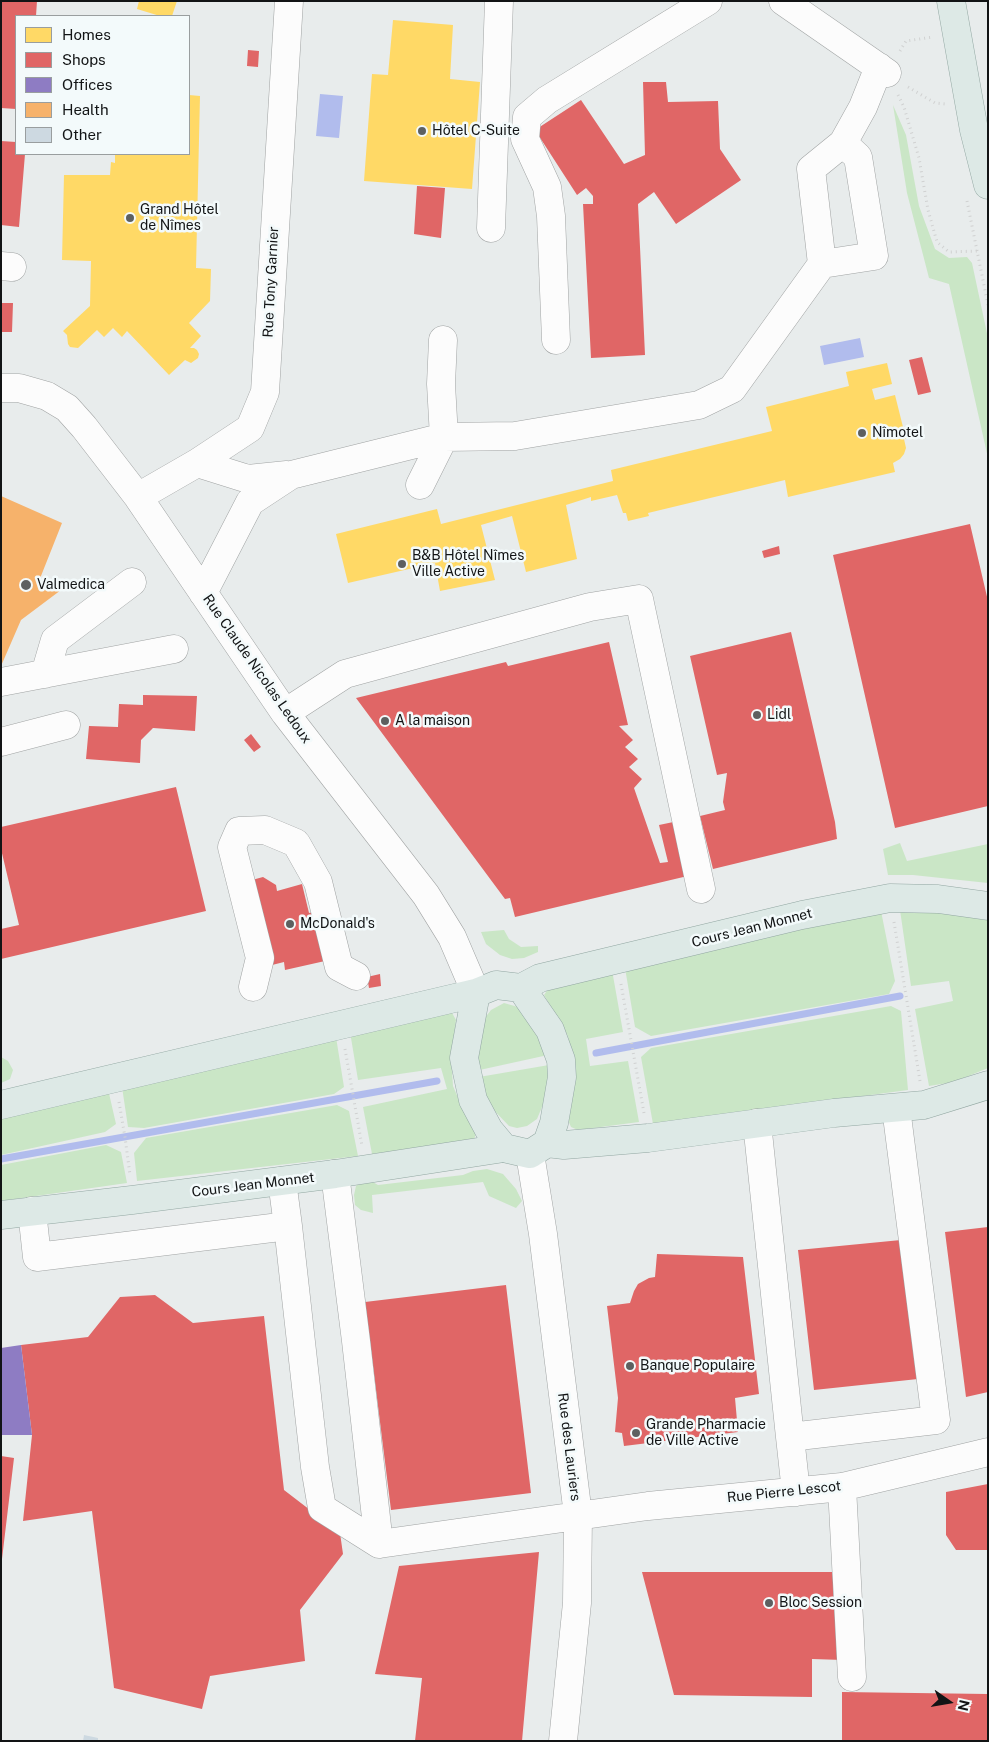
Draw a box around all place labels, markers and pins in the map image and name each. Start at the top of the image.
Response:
place label: Hôtel C-Suite [432,123,520,139]
marker: Hôtel C-Suite [416,125,428,137]
place label: Grand Hôtel de Nîmes [140,202,219,234]
marker: Grand Hôtel de Nîmes [124,212,136,224]
place label: Nîmotel [872,425,923,441]
marker: Nîmotel [856,427,868,439]
place label: B&B Hôtel Nîmes Ville Active [412,548,524,580]
marker: B&B Hôtel Nîmes Ville Active [396,558,408,570]
place label: Valmedica [37,577,105,593]
marker: Valmedica [19,578,33,592]
place label: Lidl [767,707,791,723]
marker: Lidl [751,709,763,721]
place label: A la maison [395,713,470,729]
marker: A la maison [379,715,391,727]
place label: McDonald's [300,916,375,932]
marker: McDonald's [284,918,296,930]
place label: Banque Populaire [640,1358,755,1374]
marker: Banque Populaire [624,1360,636,1372]
place label: Grande Pharmacie de Ville Active [646,1417,766,1450]
marker: Grande Pharmacie de Ville Active [630,1427,642,1439]
place label: Bloc Session [779,1595,862,1611]
marker: Bloc Session [763,1597,775,1609]

